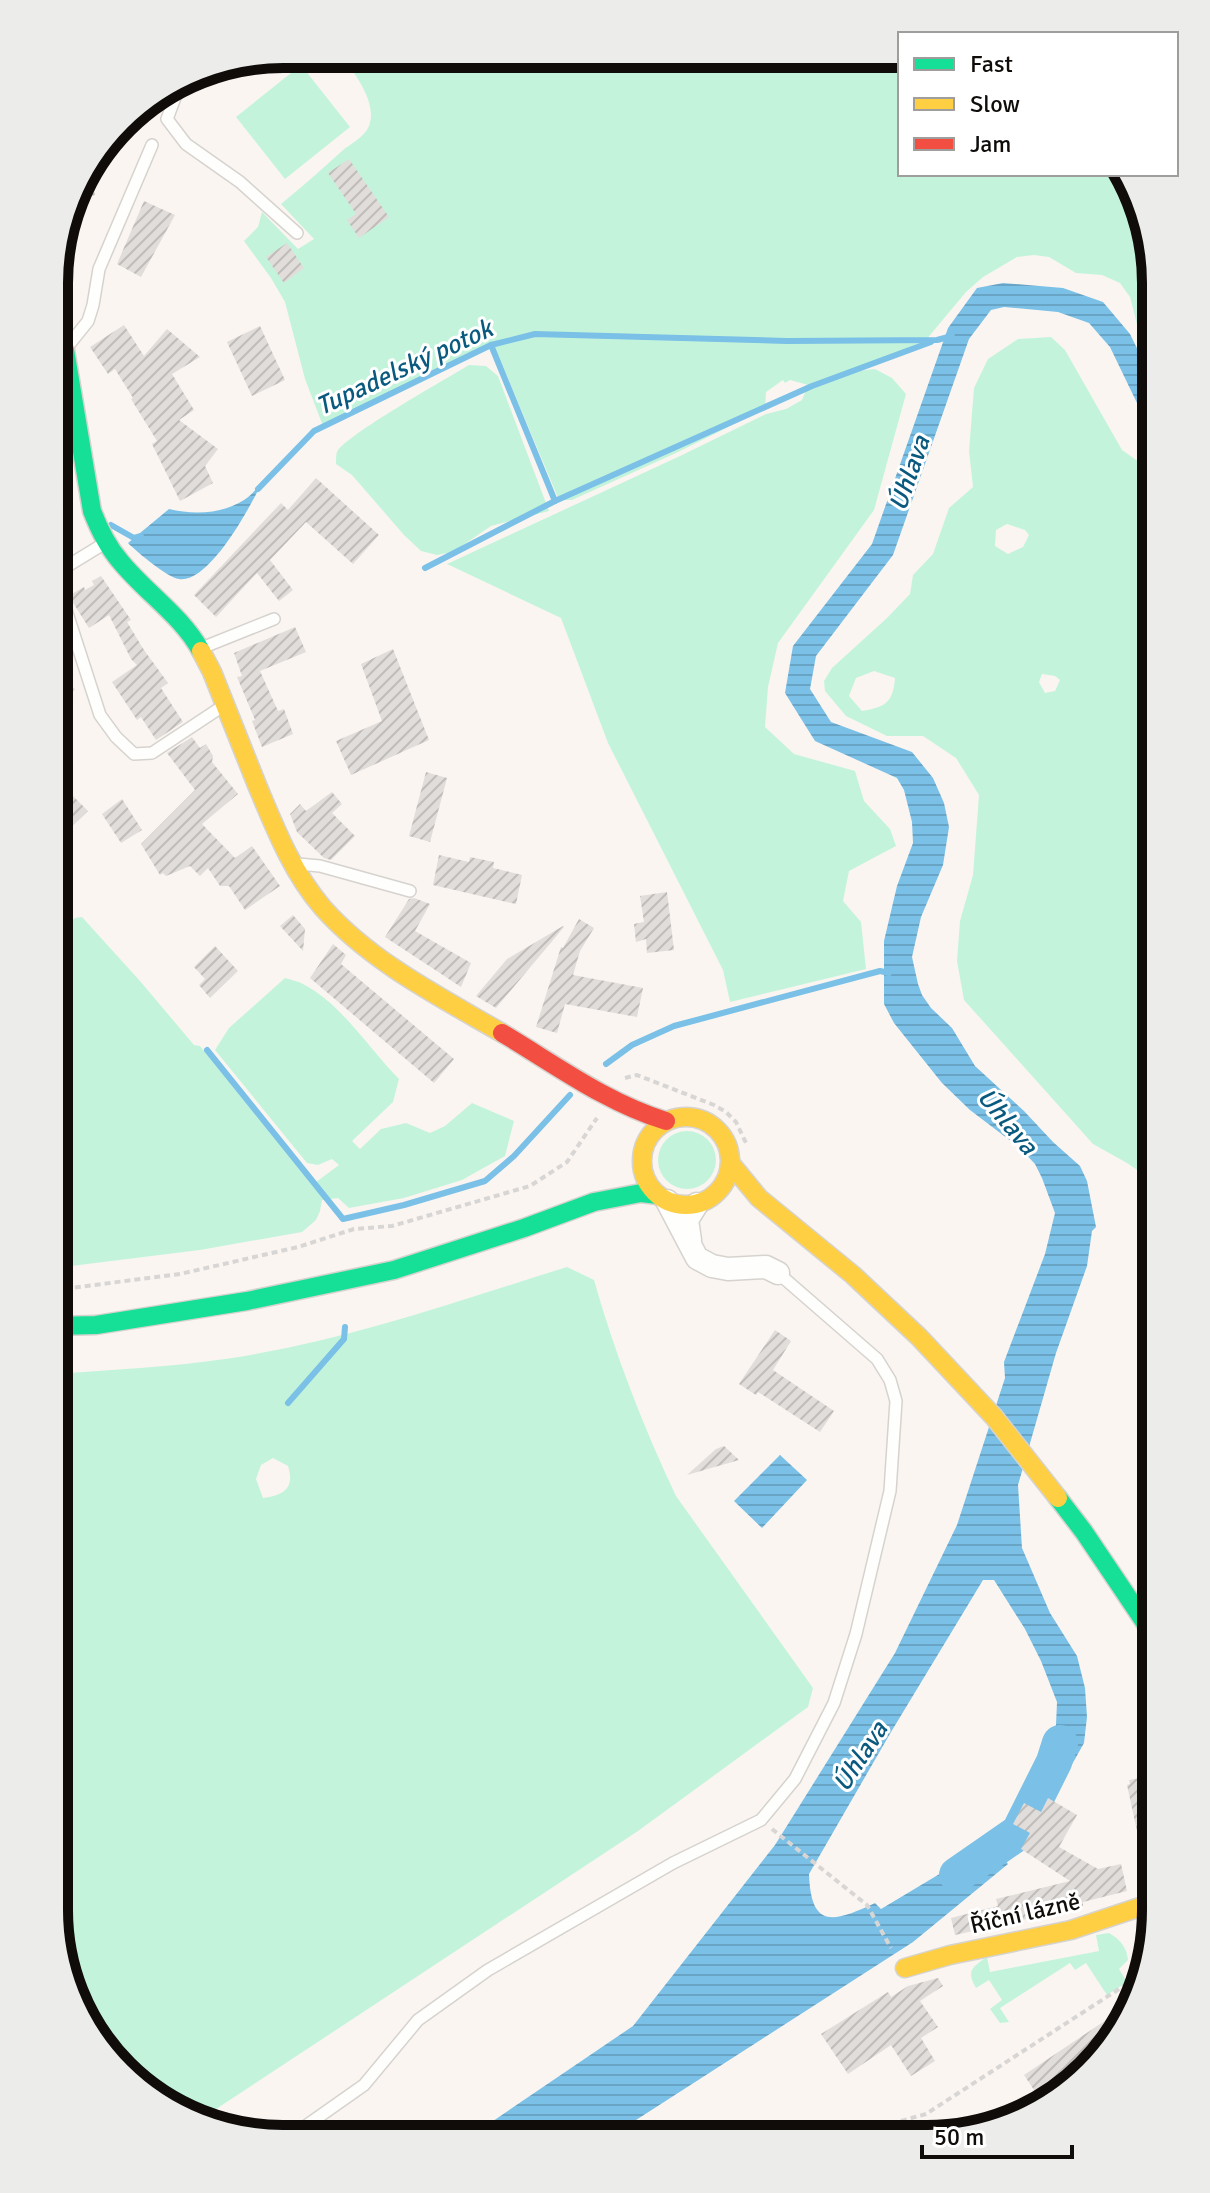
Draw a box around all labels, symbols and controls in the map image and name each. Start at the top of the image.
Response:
legend [898,32,1178,176]
text: Fast [970,49,1013,79]
text: Slow [970,89,1020,119]
text: Jam [970,129,1011,159]
water label: Tupadelský potok [311,312,499,423]
water label: Úhlava [882,431,938,515]
water label: Úhlava [970,1082,1045,1162]
water label: Úhlava [826,1715,896,1798]
street label: Říční lázně [967,1886,1083,1940]
scale bar [922,2109,1072,2159]
text: 50 m [934,2122,984,2152]

